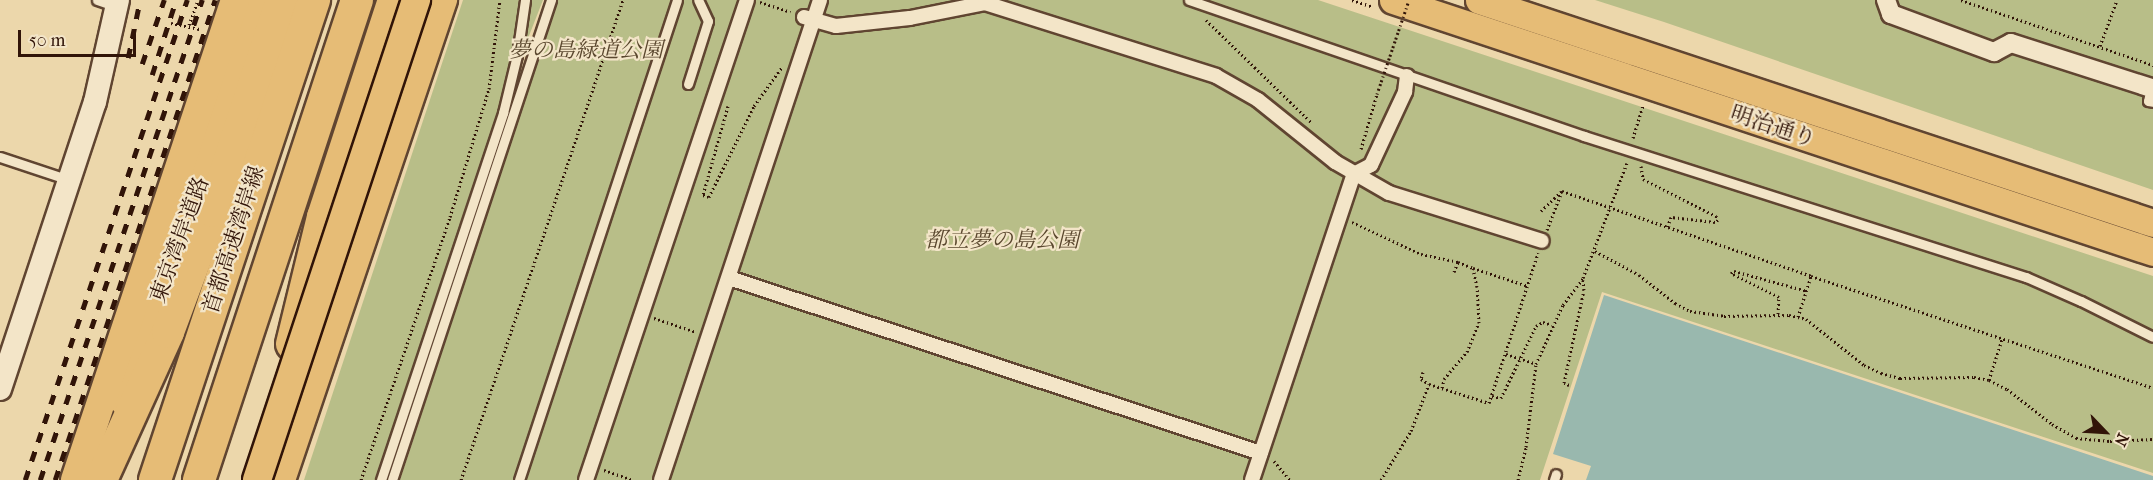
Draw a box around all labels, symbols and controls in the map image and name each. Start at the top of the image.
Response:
scale bar [21,18,140,56]
text: 50 m [29,30,65,51]
park label: 夢の島緑道公園 [509,38,663,64]
street label: 明治通り [1727,101,1819,153]
street label: 首都高速湾岸線 [198,163,270,317]
street label: 東京湾岸道路 [145,173,215,307]
park label: 都立夢の島公園 [925,228,1079,254]
north arrow [2075,402,2135,462]
text: N [2111,430,2133,449]

